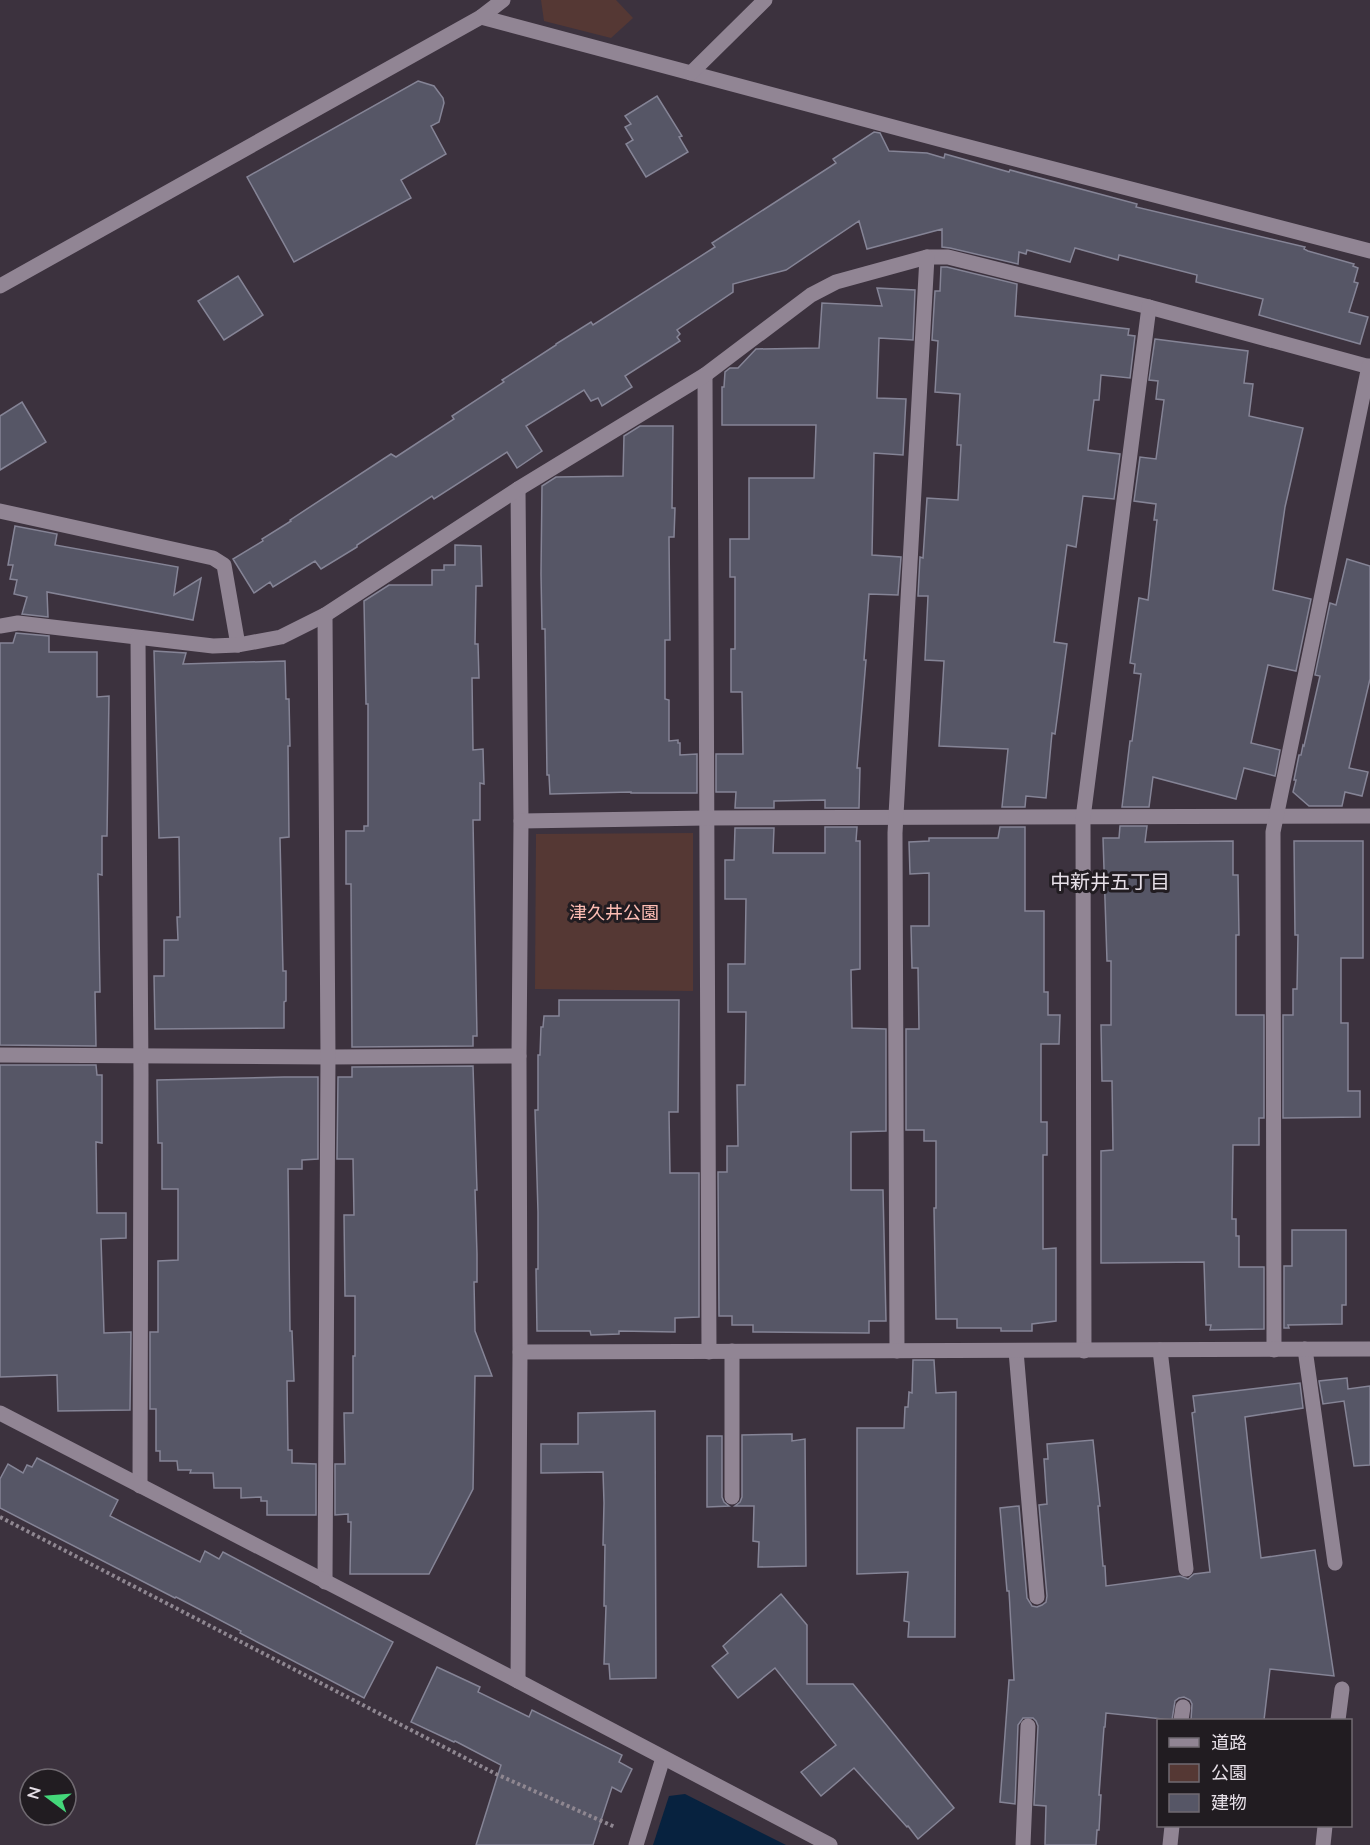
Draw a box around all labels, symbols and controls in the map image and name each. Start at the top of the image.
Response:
district label: 中新井五丁目 [1050,869,1170,894]
park label: 津久井公園 [569,901,659,924]
legend [1157,1719,1352,1827]
text: 道路 [1211,1731,1247,1754]
text: 公園 [1211,1761,1247,1784]
north arrow [18,1767,78,1827]
text: N [22,1784,45,1801]
text: 建物 [1211,1791,1247,1814]

